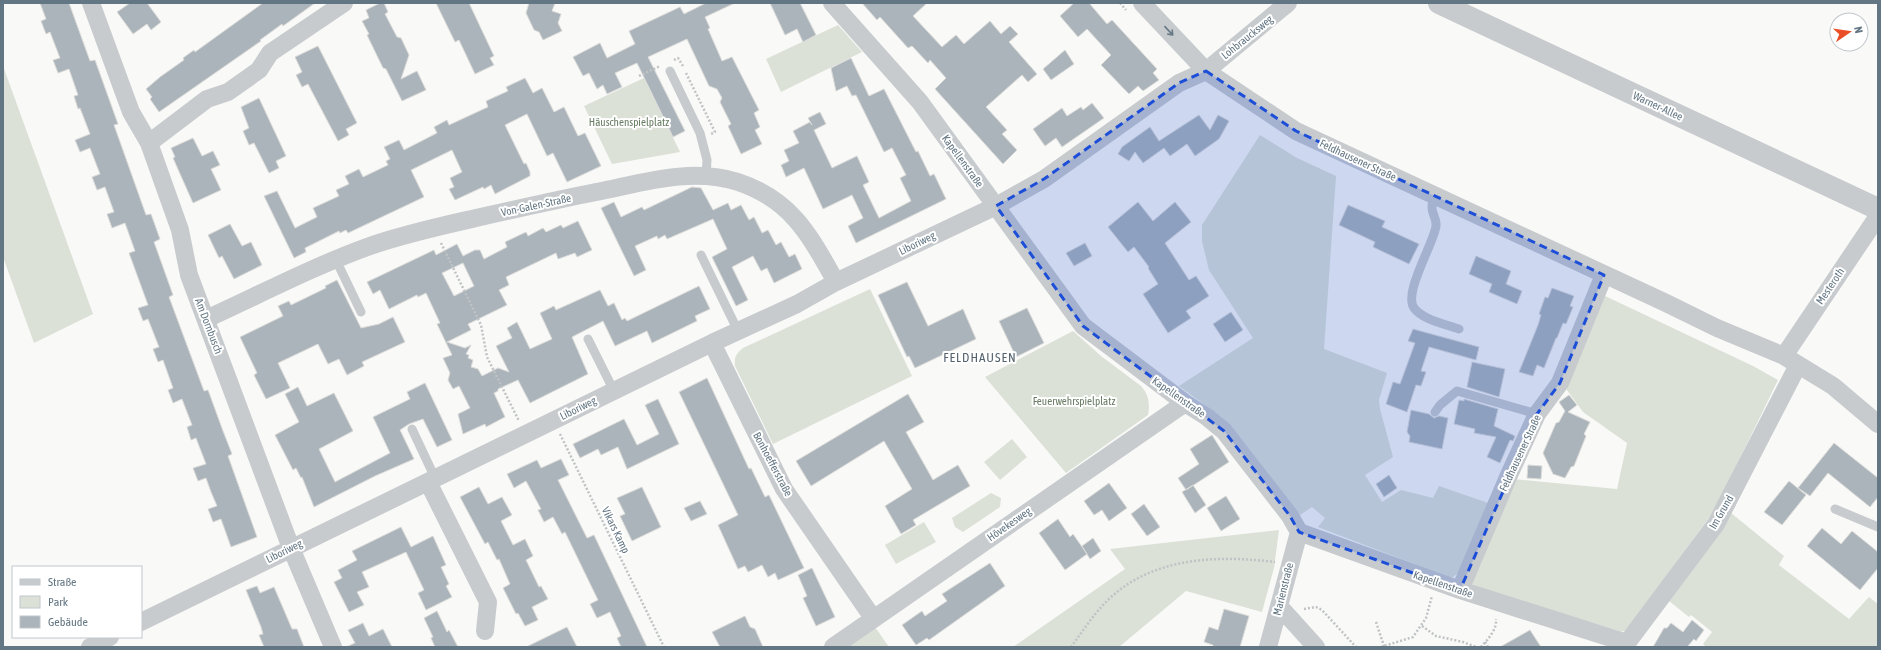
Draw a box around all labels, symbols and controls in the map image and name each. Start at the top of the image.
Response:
north arrow [1829,12,1869,52]
street label: Lohbraucksweg [1219,13,1275,61]
text: N [1852,25,1865,34]
one-way arrow [1164,26,1173,36]
street label: Warner-Allee [1631,89,1685,123]
park label: Häuschenspielplatz [589,116,669,128]
street label: Kapellenstraße [940,132,986,190]
street label: Feldhausener Straße [1318,137,1398,183]
street label: Von-Galen-Straße [500,192,572,218]
street label: Liboriweg [897,229,937,257]
street label: Mesteroth [1814,266,1846,306]
street label: Am Dornbusch [193,297,225,355]
district label: FELDHAUSEN [943,350,1017,365]
street label: Kapellenstraße [1150,374,1208,420]
street label: Liboriweg [558,394,598,422]
park label: Feuerwehrspielplatz [1033,395,1115,407]
street label: Feldhausener Straße [1497,413,1543,493]
street label: Bonhoefferstraße [751,430,795,498]
street label: Im Grund [1707,493,1735,531]
street label: Hövekesweg [985,504,1033,543]
street label: Vikars Kamp [600,505,632,555]
street label: Liboriweg [264,537,304,565]
street label: Marienstraße [1271,561,1295,617]
legend [12,566,142,638]
street label: Kapellenstraße [1412,568,1474,600]
text: Straße [48,575,76,589]
text: Park [48,595,69,609]
text: Gebäude [48,615,88,629]

